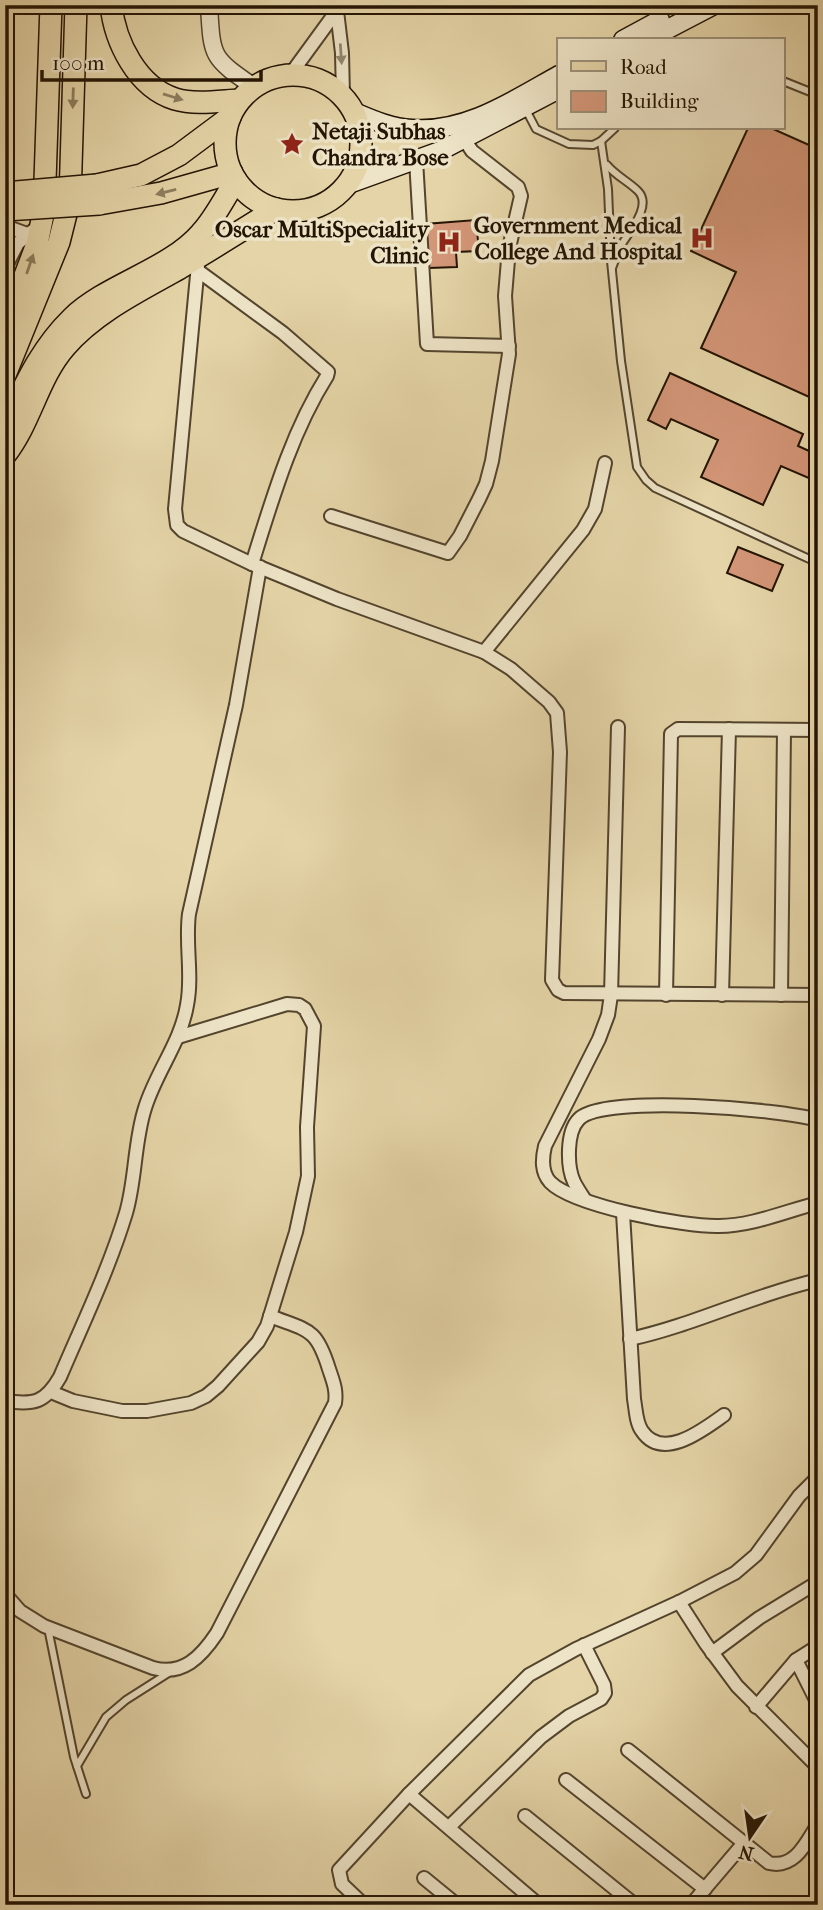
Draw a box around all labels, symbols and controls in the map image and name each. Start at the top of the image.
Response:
scale bar [42,38,261,82]
legend [557,38,784,130]
one-way arrow [336,43,347,65]
text: 100 m [52,51,105,75]
text: Road [620,55,667,79]
one-way arrow [68,87,79,109]
text: Building [620,89,699,113]
one-way arrow [163,92,184,102]
place label: Netaji Subhas Chandra Bose [312,118,449,171]
place icon: Netaji Subhas Chandra Bose [278,130,306,158]
one-way arrow [155,187,177,198]
place label: Government Medical College And Hospital [474,212,683,265]
place label: Oscar MultiSpeciality Clinic [215,216,431,269]
hospital icon: Government Medical College And Hospital [688,224,716,252]
hospital icon: Oscar MultiSpeciality Clinic [435,228,463,256]
one-way arrow [25,254,36,275]
north arrow [714,1801,784,1871]
text: N [736,1840,756,1865]

